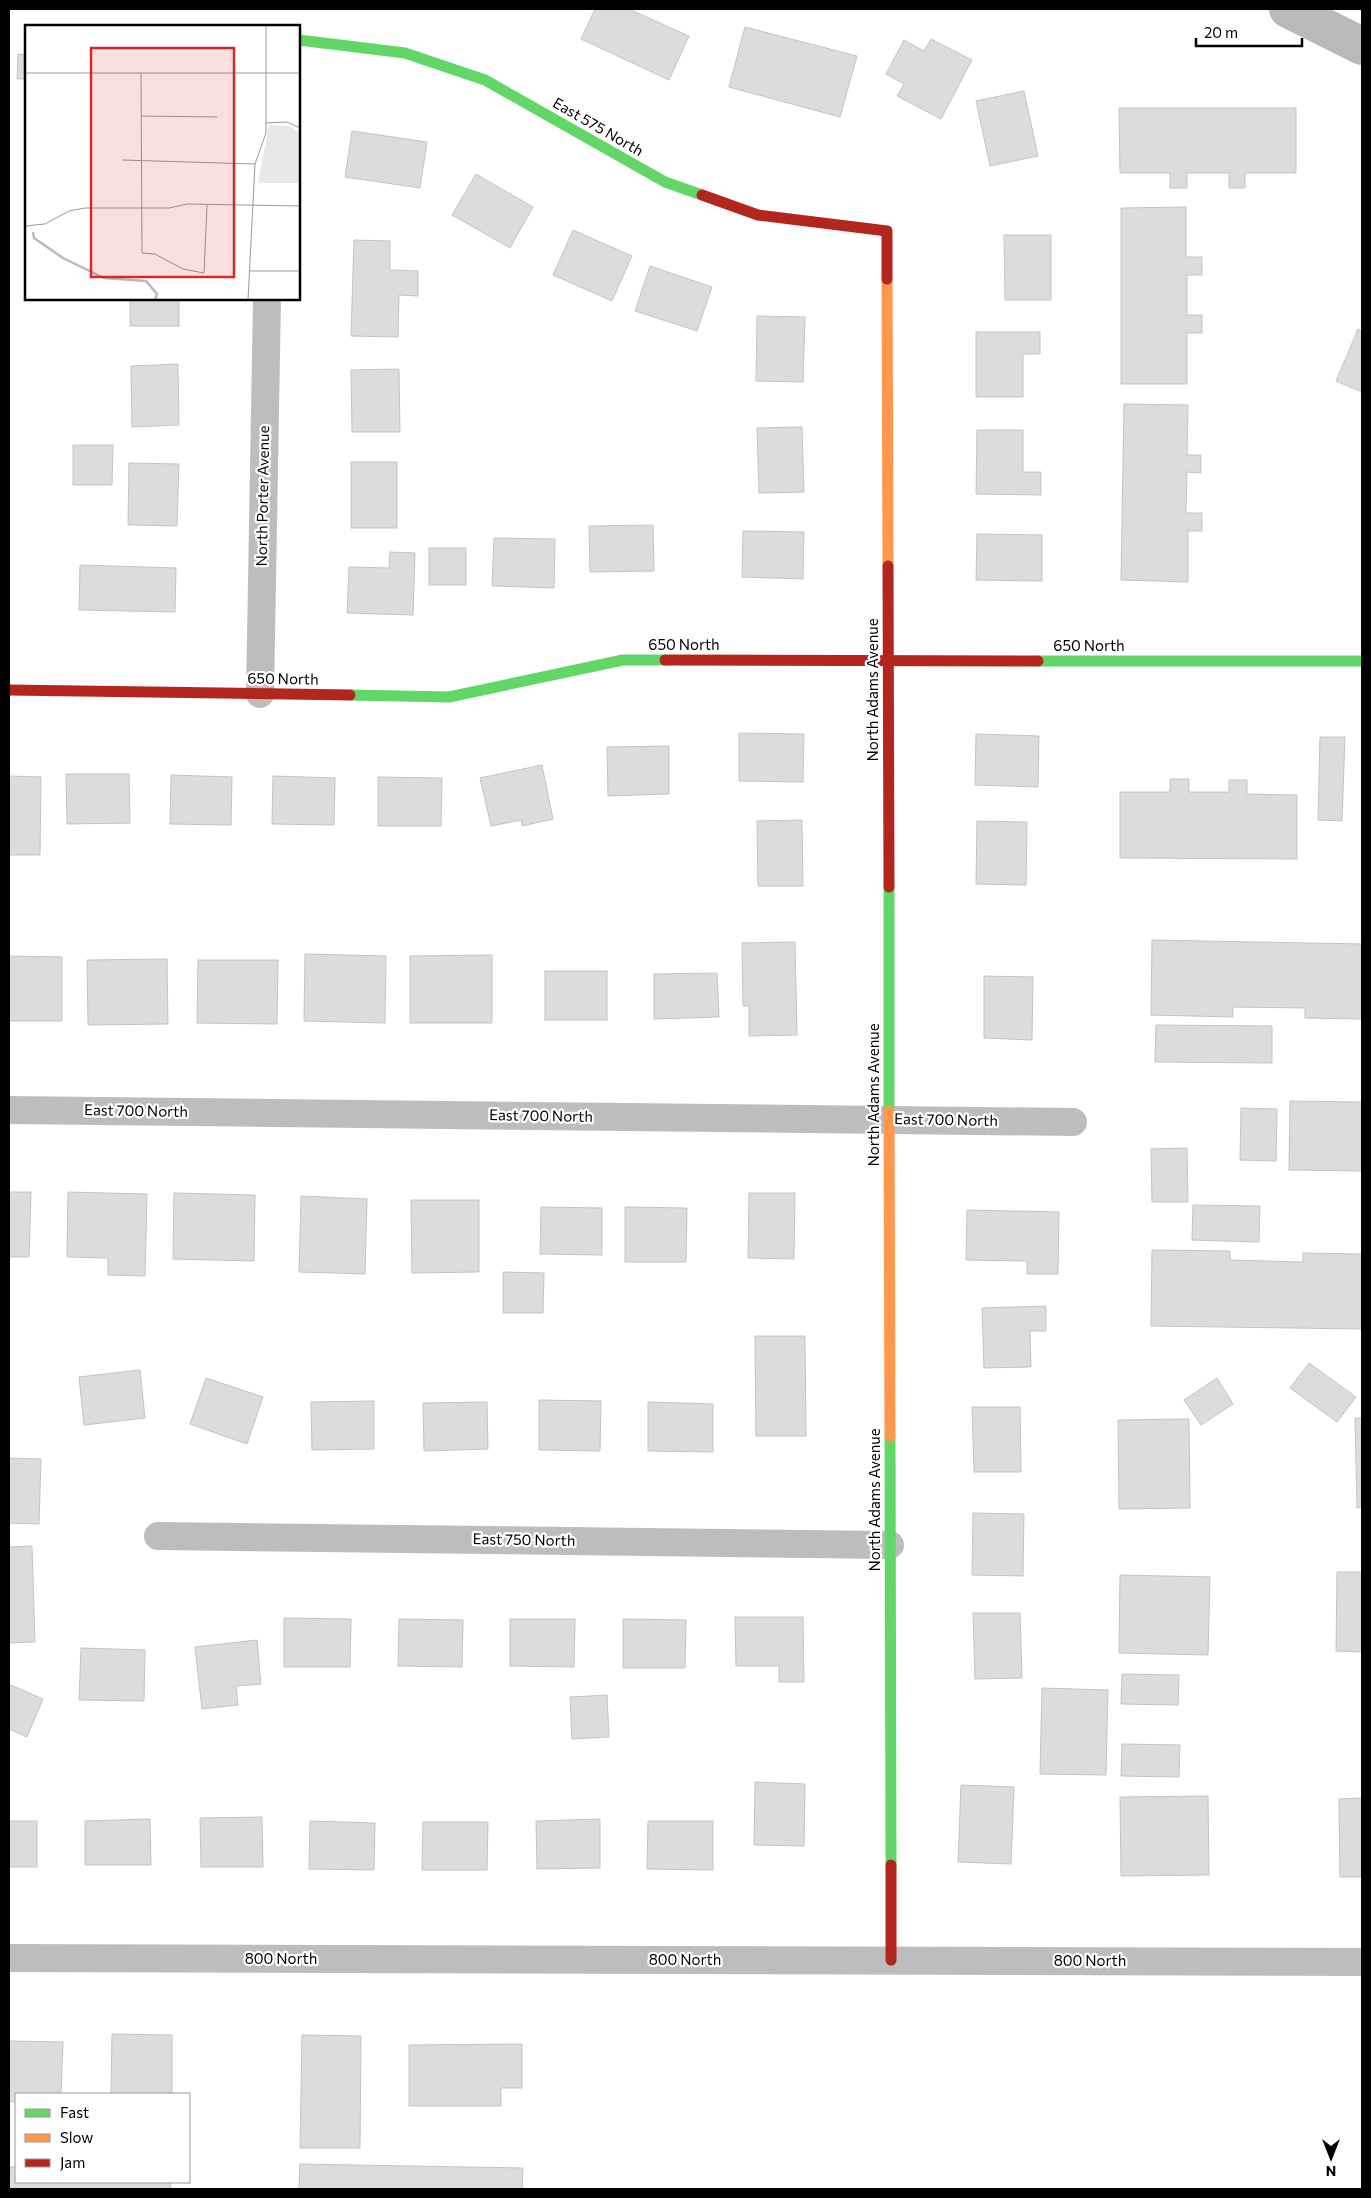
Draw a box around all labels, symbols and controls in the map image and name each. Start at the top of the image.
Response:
scale bar [1196,15,1302,47]
text: 20 m [1204,23,1238,41]
inset map [25,25,300,300]
street label: East 575 North [550,93,647,159]
street label: North Porter Avenue [252,425,272,567]
street label: North Adams Avenue [863,618,881,762]
street label: 650 North [648,635,720,653]
street label: 650 North [1053,636,1125,654]
street label: 650 North [247,668,319,688]
street label: North Adams Avenue [864,1023,882,1167]
street label: East 700 North [84,1100,188,1120]
street label: East 700 North [489,1105,593,1125]
street label: East 700 North [894,1109,998,1129]
street label: North Adams Avenue [865,1428,883,1572]
street label: East 750 North [473,1529,576,1549]
street label: 800 North [245,1949,317,1967]
street label: 800 North [649,1950,721,1968]
street label: 800 North [1054,1951,1126,1969]
legend [15,2093,190,2183]
text: Fast [60,2103,89,2121]
text: Slow [60,2128,93,2146]
north arrow [1306,2133,1356,2183]
text: Jam [60,2153,85,2171]
text: N [1326,2163,1336,2180]

